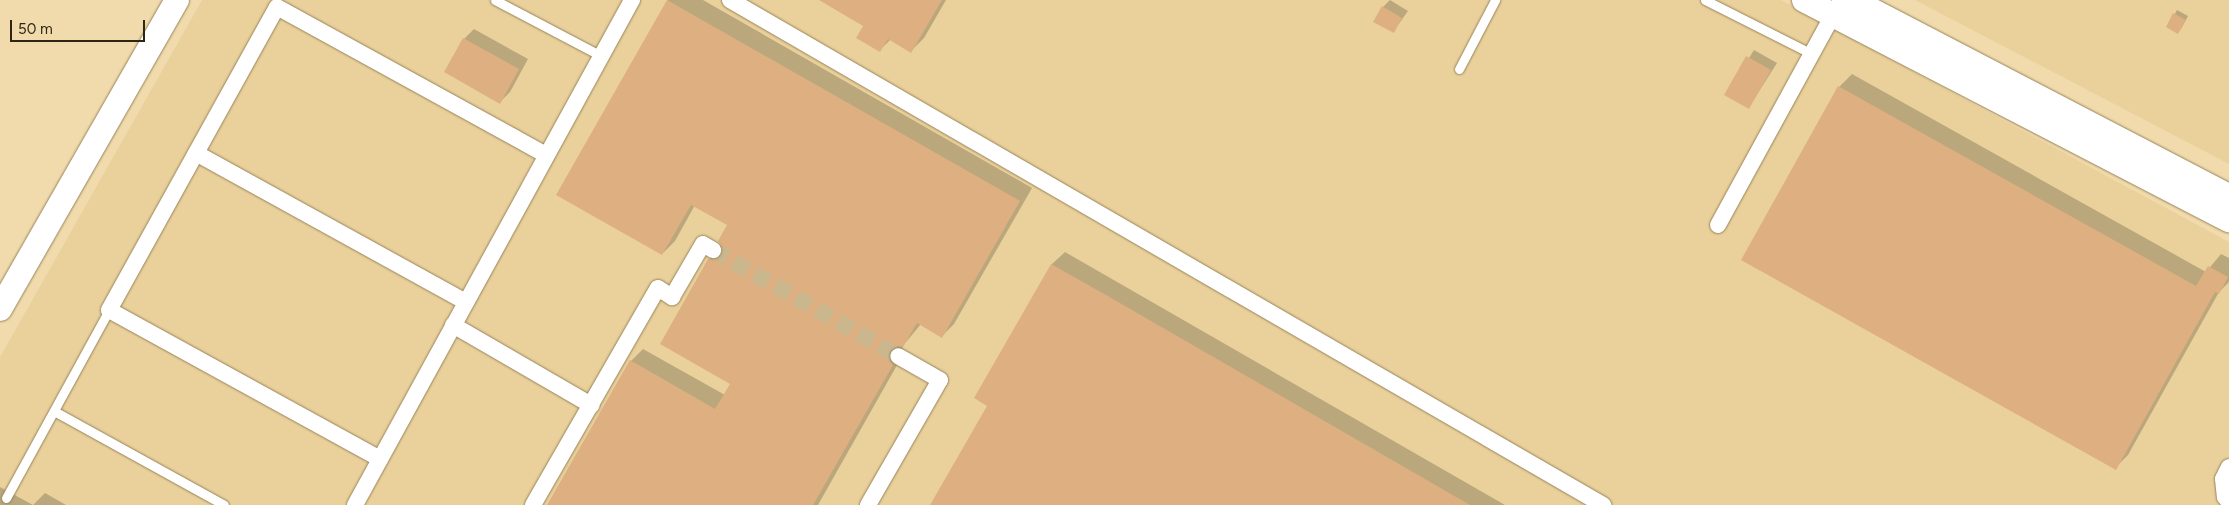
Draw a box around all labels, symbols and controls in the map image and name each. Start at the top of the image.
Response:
scale bar [12,10,148,42]
text: 50 m [18,20,53,38]

